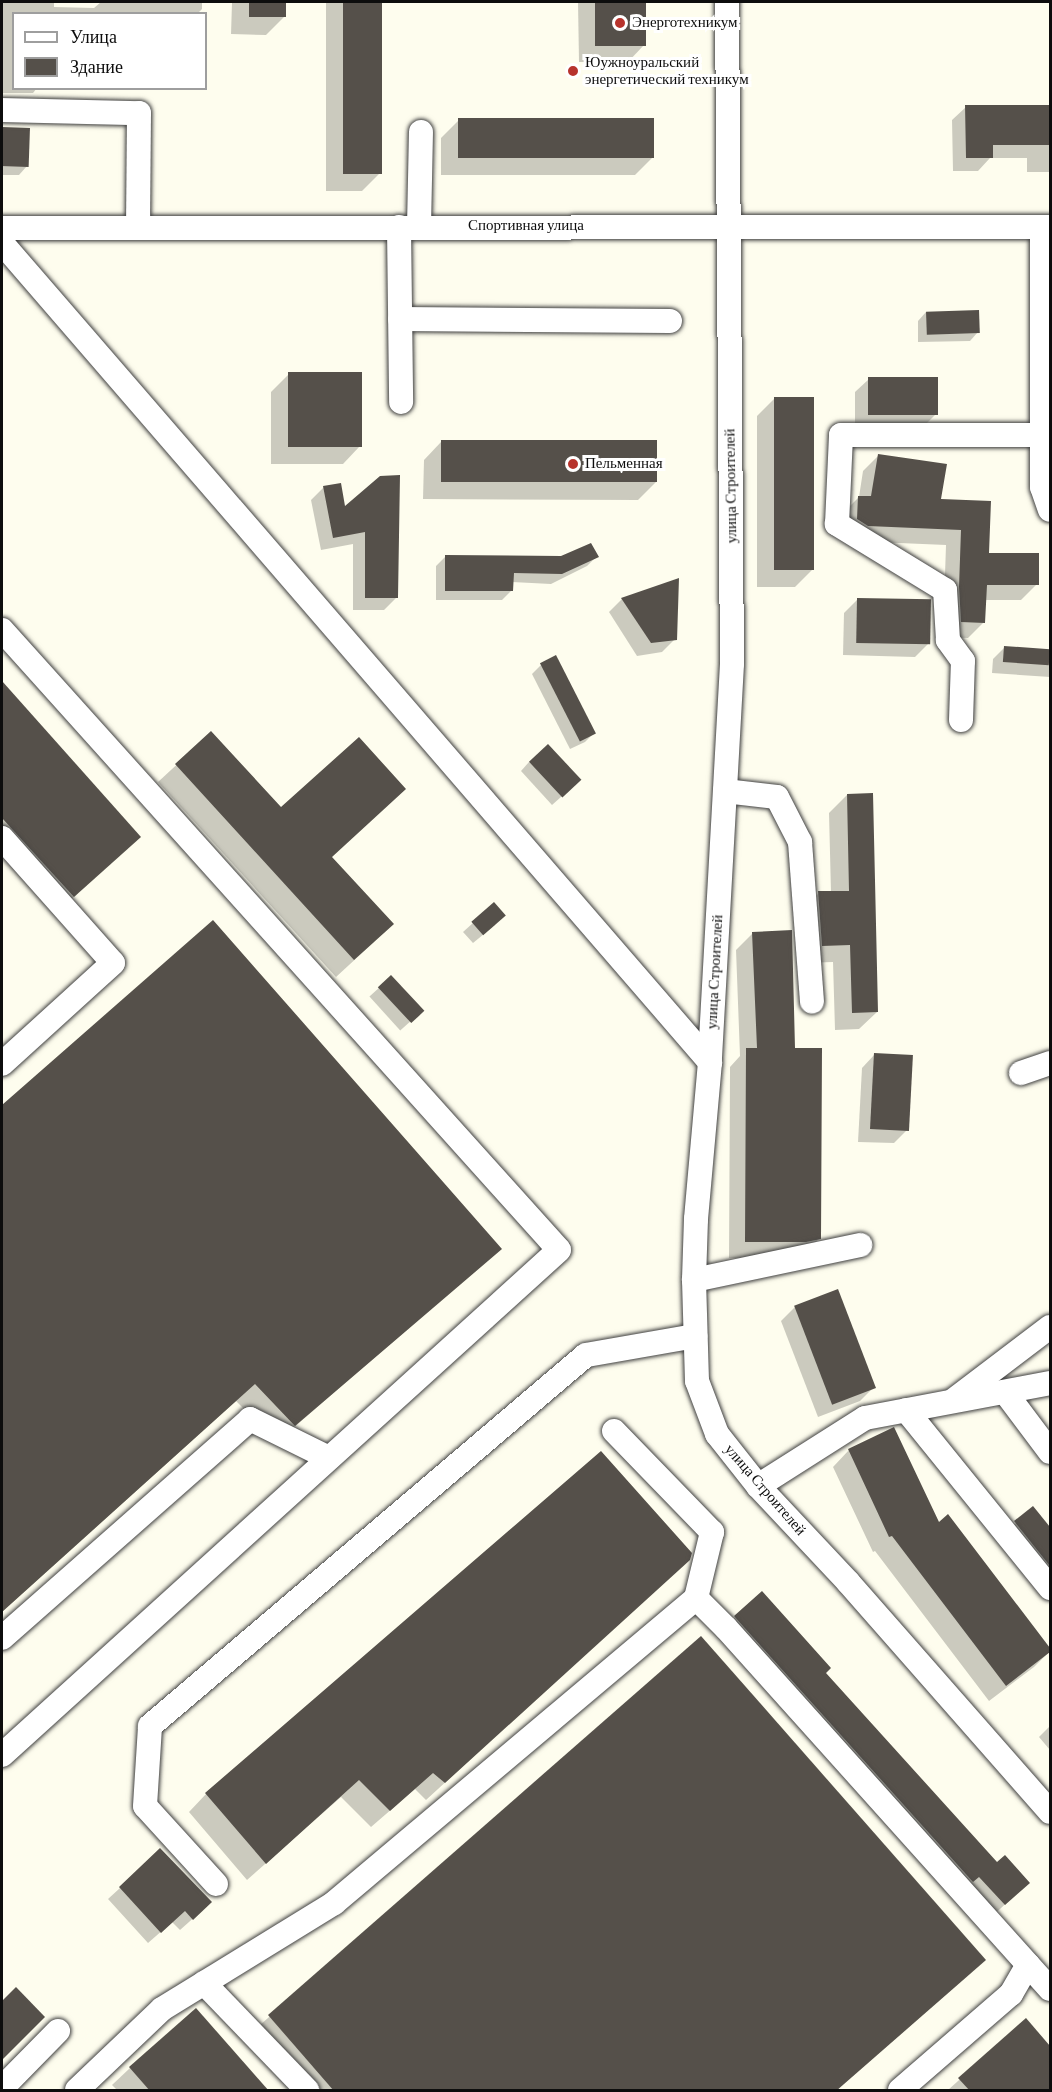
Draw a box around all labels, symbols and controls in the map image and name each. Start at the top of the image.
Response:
legend [12,12,207,90]
place label: Энерготехникум [632,14,738,32]
marker: Энерготехникум [613,16,627,30]
text: Улица [70,27,117,47]
place label: Юужноуральский энергетический техникум [585,53,749,88]
text: Здание [70,57,123,77]
marker: Юужноуральский энергетический техникум [566,64,580,78]
street label: Спортивная улица [468,217,584,235]
street label: улица Строителей [721,428,741,544]
place label: Пельменная [585,455,663,473]
marker: Пельменная [566,457,580,471]
street label: улица Строителей [703,914,727,1030]
street label: улица Строителей [721,1441,809,1539]

